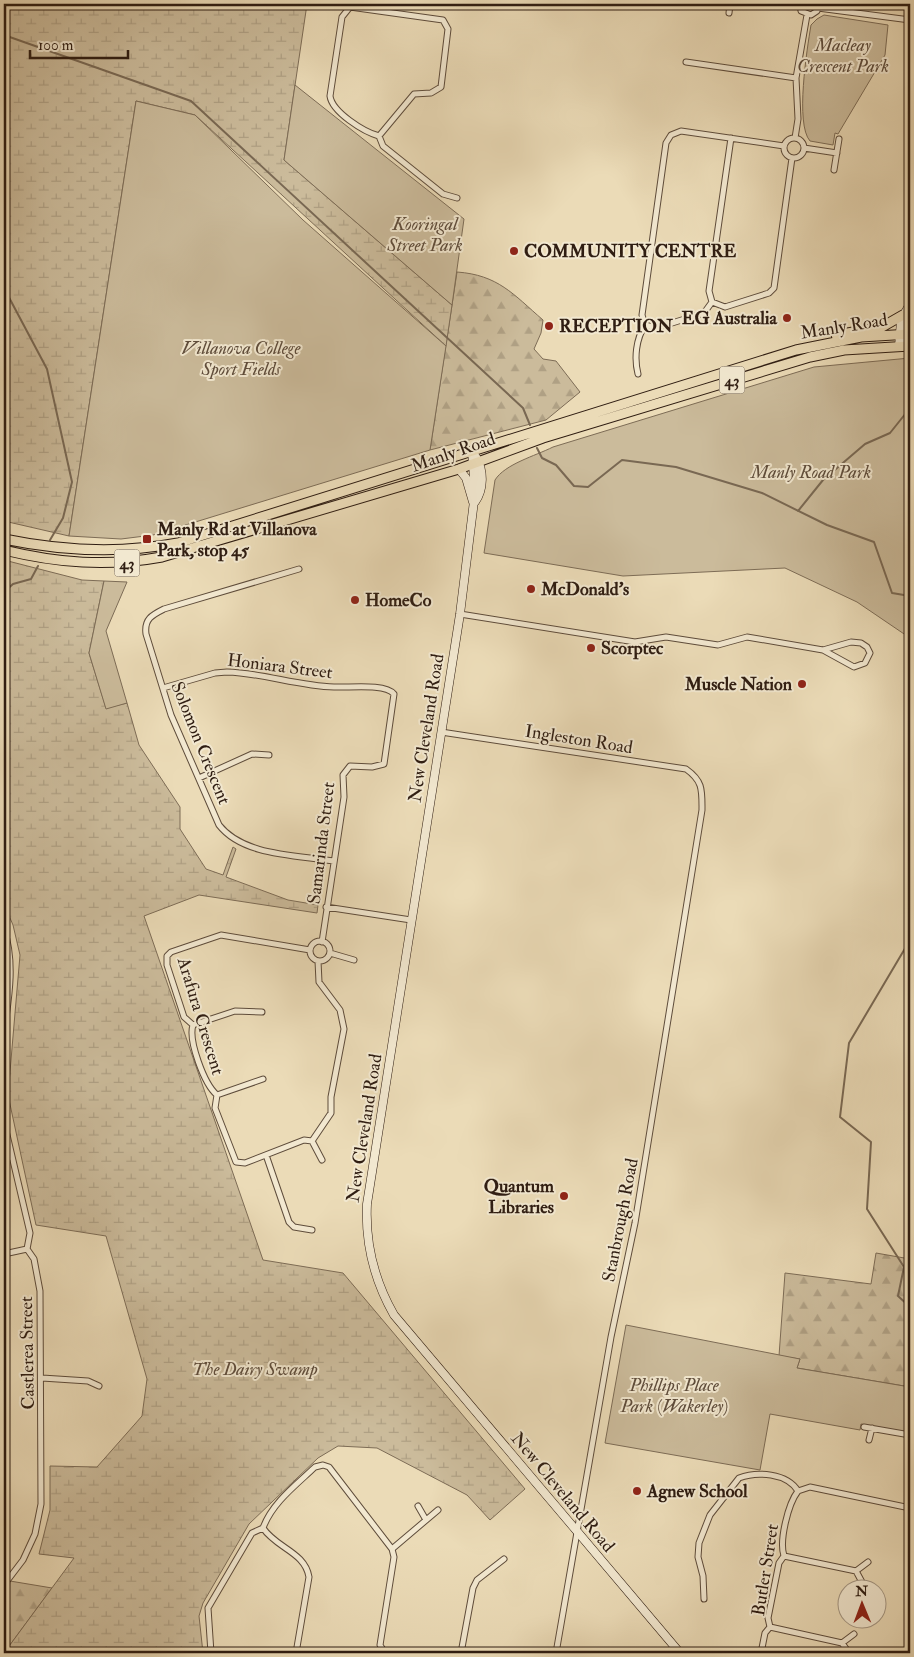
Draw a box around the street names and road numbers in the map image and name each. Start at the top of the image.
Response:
street label: Manly Road [799,308,889,345]
road number: 43 [720,366,744,394]
street label: Manly Road [408,427,499,478]
road number: 43 [114,550,140,576]
street label: Honiara Street [226,649,334,684]
street label: New Cleveland Road [403,652,450,804]
street label: Solomon Crescent [165,678,236,808]
street label: Ingleston Road [523,720,635,759]
street label: Samarinda Street [303,780,340,905]
street label: Arafura Crescent [171,954,229,1078]
street label: New Cleveland Road [341,1052,388,1204]
street label: Stanbrough Road [597,1156,644,1284]
street label: Castlerea Street [15,1296,40,1410]
street label: New Cleveland Road [506,1427,620,1557]
street label: Butler Street [747,1522,784,1618]

